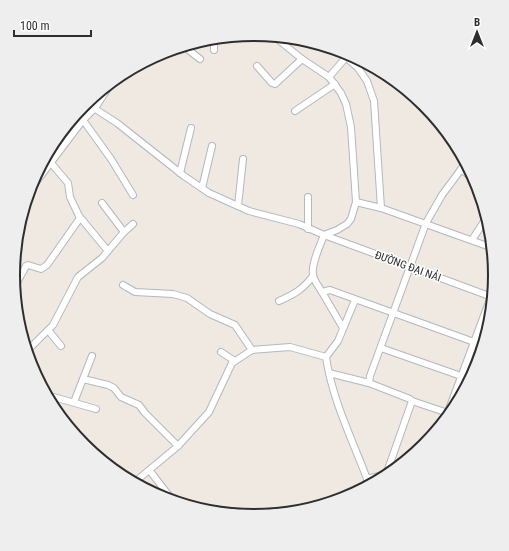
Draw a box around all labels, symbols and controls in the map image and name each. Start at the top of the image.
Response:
scale bar [14,12,91,38]
north arrow [457,12,497,52]
text: B [474,16,480,29]
text: 100 m [20,19,50,33]
street label: ĐƯỜNG ĐẠI NẢI [373,248,443,284]

